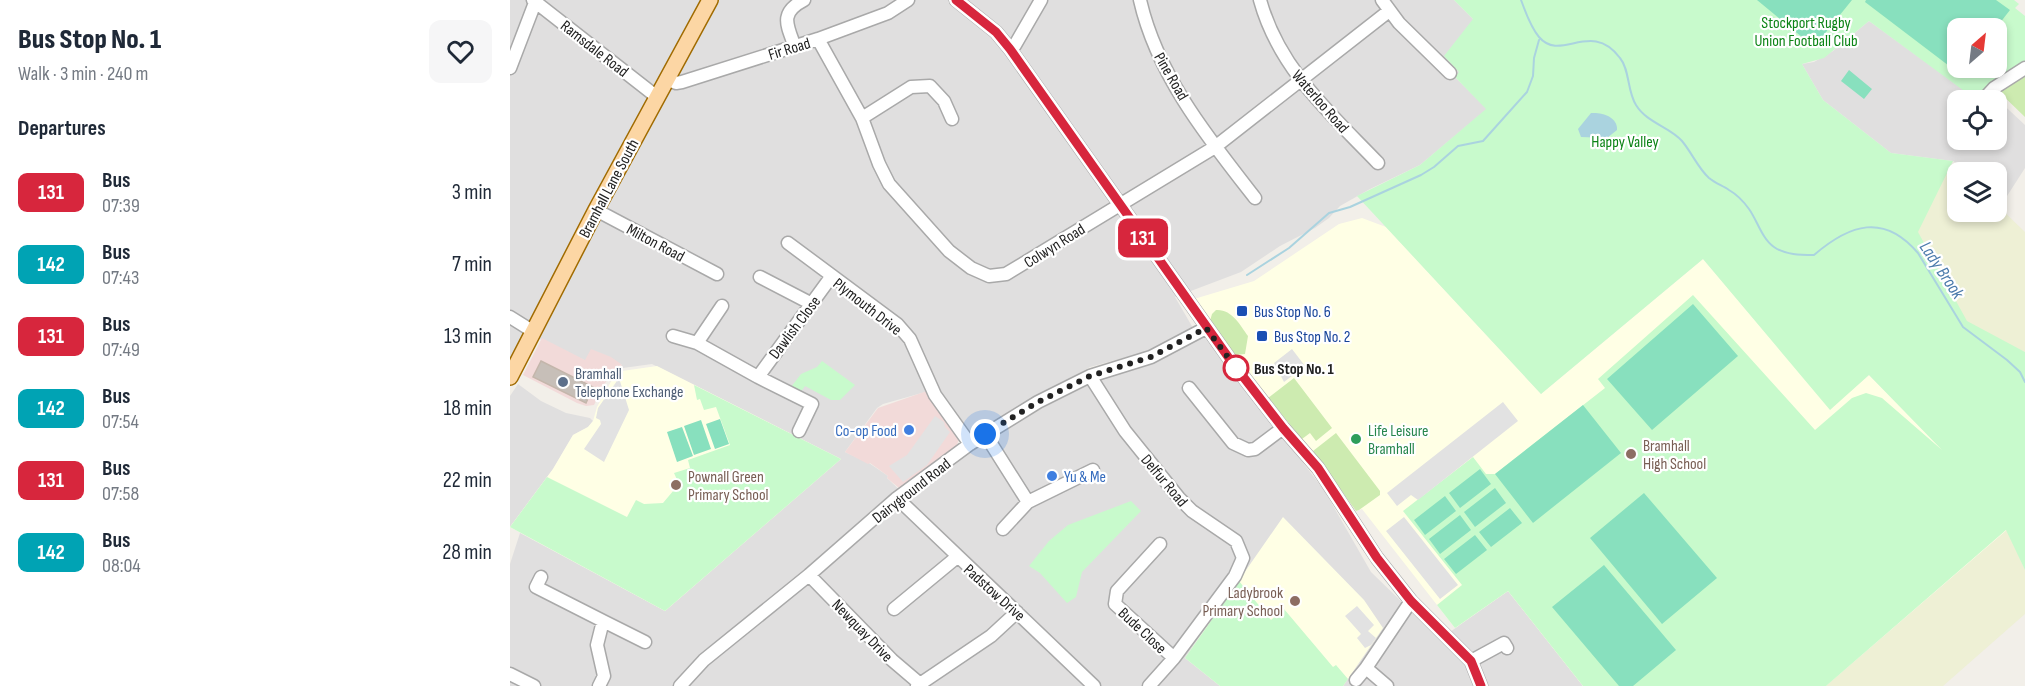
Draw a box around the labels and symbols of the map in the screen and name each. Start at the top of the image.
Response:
park label: Stockport Rugby Union Football Club [1754,14,1858,51]
street label: Ramsdale Road [556,17,632,82]
north arrow [1947,18,2007,78]
street label: Fir Road [766,34,813,65]
street label: Pine Road [1149,49,1192,104]
street label: Waterloo Road [1287,67,1352,137]
park label: Happy Valley [1591,133,1659,152]
street label: Bramhall Lane South [575,136,643,241]
line badge: 131 [1108,218,1178,258]
street label: Milton Road [623,220,688,266]
street label: Colwyn Road [1021,220,1089,272]
water label: Lady Brook [1915,238,1969,304]
street label: Plymouth Drive [829,275,905,340]
street label: Dawlish Close [765,293,825,363]
place label: Bus Stop No. 6 [1254,303,1331,322]
marker: Bus Stop No. 6 [1235,304,1249,318]
place label: Bus Stop No. 2 [1274,328,1350,347]
marker: Bus Stop No. 2 [1255,329,1269,343]
marker: Bus Stop No. 1 [1223,355,1249,381]
place label: Bus Stop No. 1 [1254,360,1335,379]
place label: Bramhall Telephone Exchange [575,365,684,402]
marker: Bramhall Telephone Exchange [556,375,570,389]
your location [970,419,1000,449]
place label: Co-op Food [835,422,897,441]
place label: Life Leisure Bramhall [1368,422,1429,459]
marker: Co-op Food [902,423,916,437]
marker: Life Leisure Bramhall [1349,432,1363,446]
place label: Bramhall High School [1643,437,1706,474]
marker: Bramhall High School [1624,447,1638,461]
street label: Delfur Road [1137,451,1191,511]
street label: Dairyground Road [869,455,955,528]
place label: Pownall Green Primary School [688,468,769,505]
place label: Yu & Me [1064,468,1106,487]
marker: Yu & Me [1045,469,1059,483]
marker: Pownall Green Primary School [669,478,683,492]
street label: Padstow Drive [959,561,1029,626]
place label: Ladybrook Primary School [1202,584,1283,621]
marker: Ladybrook Primary School [1288,594,1302,608]
street label: Newquay Drive [827,596,896,666]
street label: Bude Close [1114,604,1170,658]

